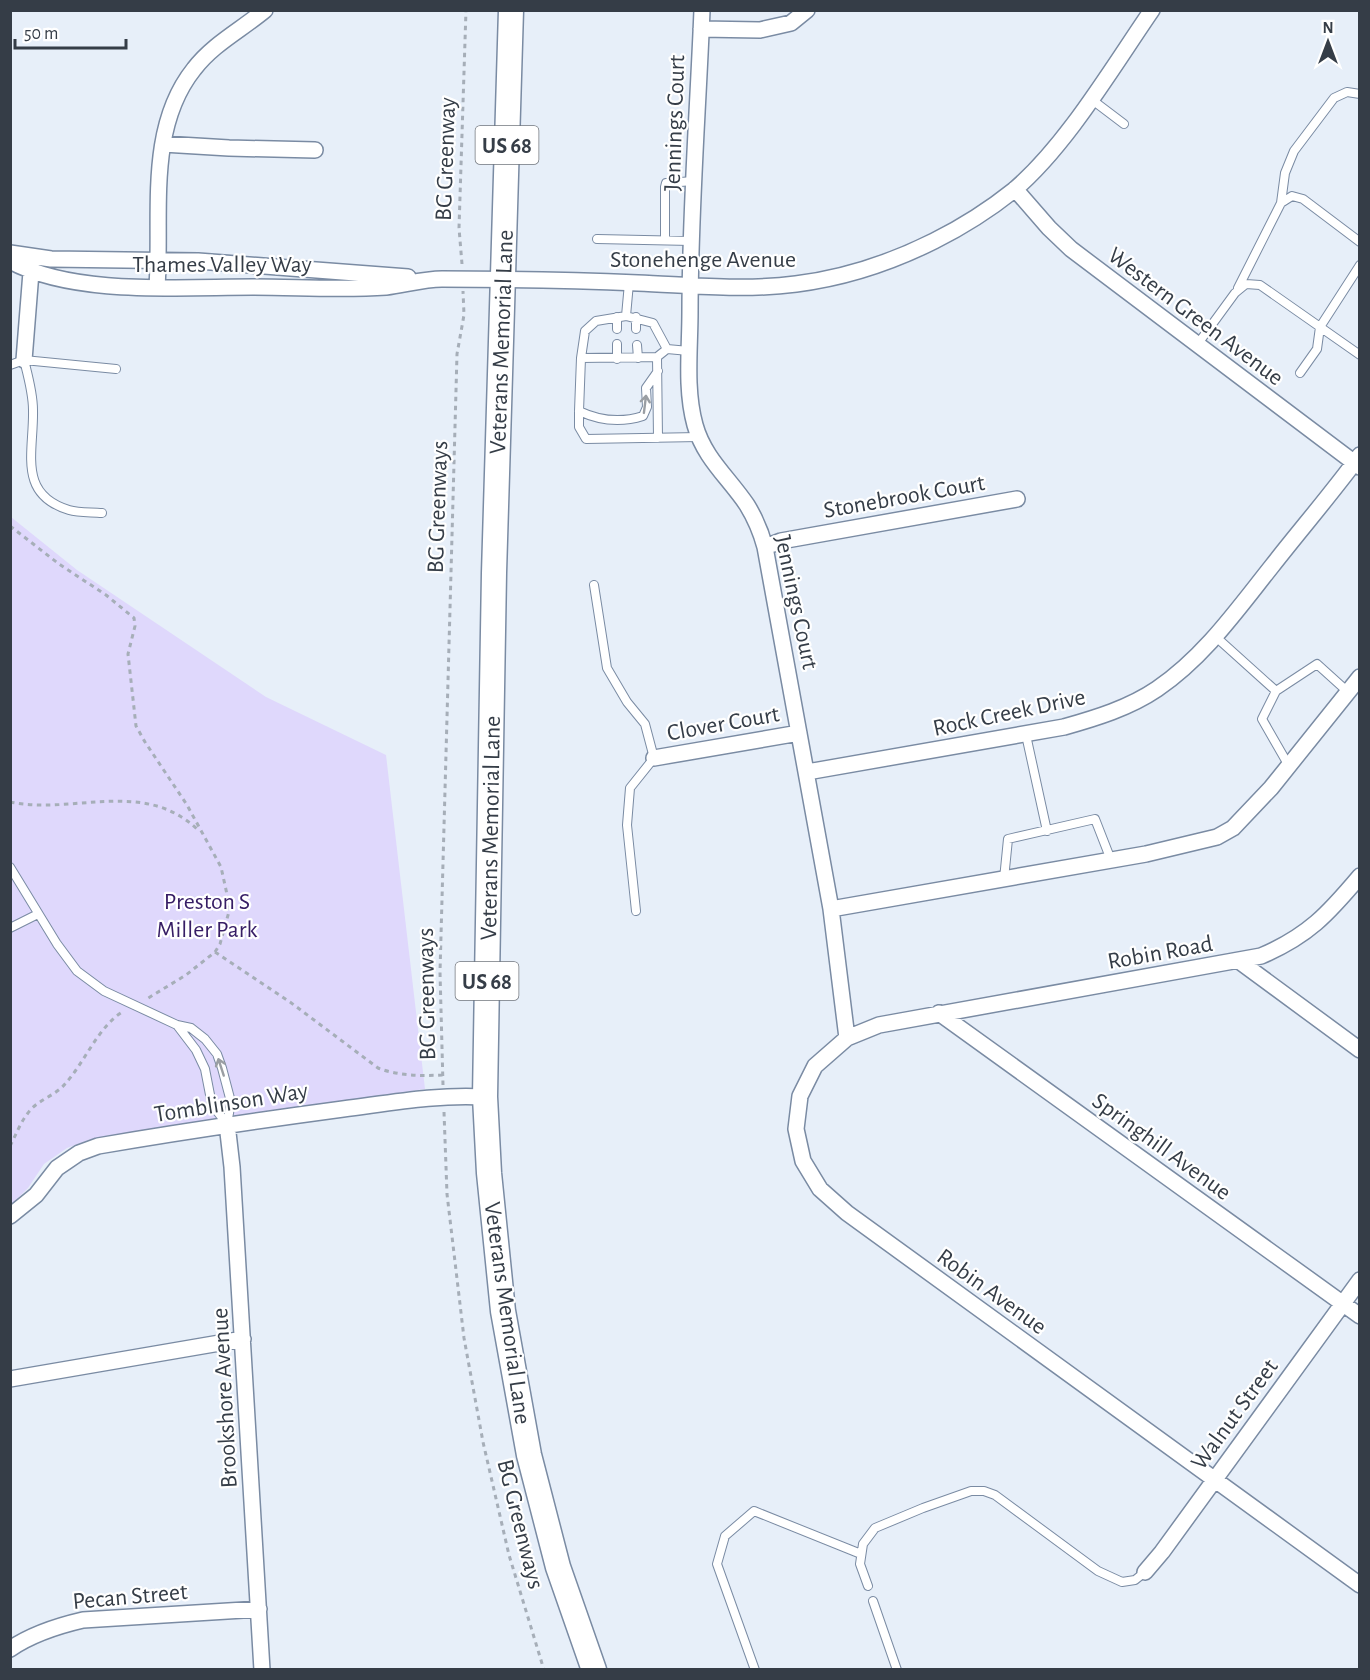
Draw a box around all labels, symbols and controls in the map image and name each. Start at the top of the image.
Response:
scale bar [15,12,126,50]
north arrow [1298,12,1358,72]
text: N [1322,20,1334,36]
text: 50 m [24,25,58,43]
street label: Jennings Court [661,54,689,192]
street label: BG Greenway [432,97,460,221]
road number: US 68 [476,126,538,164]
street label: Veterans Memorial Lane [486,229,518,455]
street label: Western Green Avenue [1103,243,1288,390]
street label: Stonehenge Avenue [610,248,796,272]
street label: Thames Valley Way [132,253,312,277]
one-way arrow [640,395,651,414]
street label: BG Greenways [424,440,452,574]
street label: Stonebrook Court [822,471,987,523]
street label: Jennings Court [770,533,822,672]
street label: Rock Creek Drive [931,685,1088,741]
street label: Clover Court [665,702,782,746]
street label: Veterans Memorial Lane [477,716,505,941]
park label: Preston S Miller Park [157,890,257,942]
street label: BG Greenways [414,927,440,1061]
street label: Robin Road [1106,932,1215,974]
road number: US 68 [456,962,518,1000]
one-way arrow [215,1058,226,1077]
street label: Tomblinson Way [153,1079,310,1127]
street label: Springhill Avenue [1088,1089,1235,1205]
street label: Veterans Memorial Lane [479,1200,535,1426]
street label: Robin Avenue [932,1244,1051,1339]
street label: Brookshore Avenue [208,1307,242,1489]
street label: Walnut Street [1187,1355,1283,1474]
street label: BG Greenways [492,1457,548,1592]
street label: Pecan Street [72,1580,189,1614]

